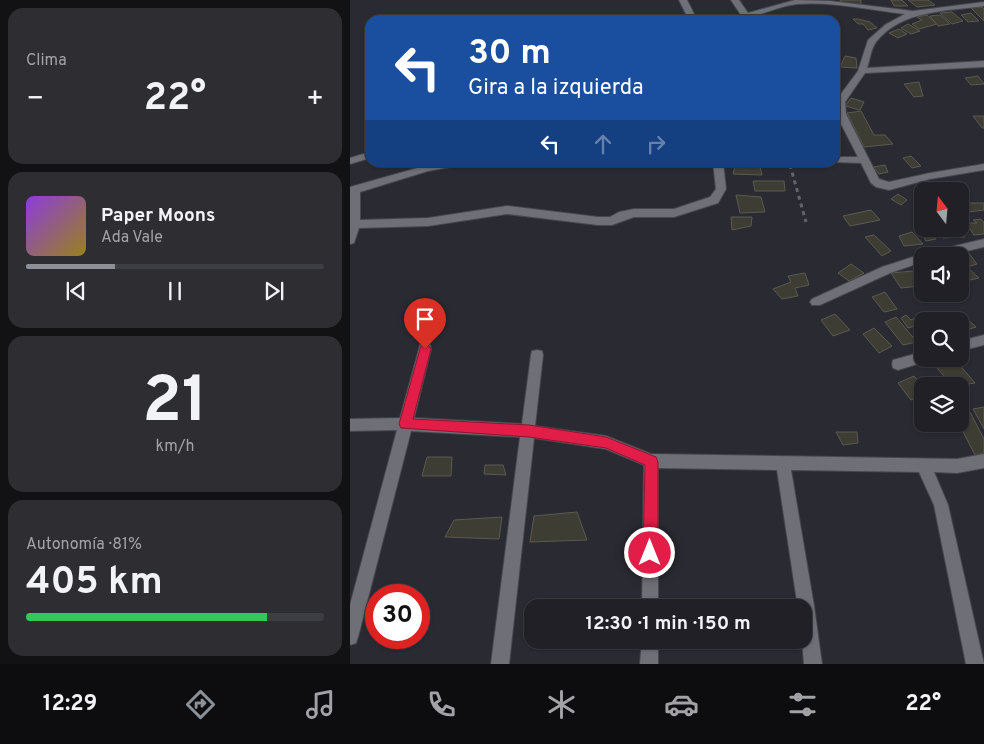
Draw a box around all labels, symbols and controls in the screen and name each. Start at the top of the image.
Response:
text: 30 m [468,32,551,76]
icon: left [385,35,450,100]
text: Clima [26,51,67,71]
text: 22° [144,75,206,124]
text: Gira a la izquierda [468,75,644,102]
text: − [26,82,44,118]
text: + [306,82,324,118]
icon: left [536,130,564,158]
icon: ahead [589,130,617,158]
icon: right [642,130,670,158]
north arrow [914,182,969,238]
map controls [914,182,969,432]
text: Paper Moons [101,204,215,228]
text: Ada Vale [101,228,163,248]
button: sound [914,247,969,302]
icon: previous [62,277,90,305]
icon: pause [161,277,189,305]
icon: next [260,277,288,305]
pin [404,298,446,349]
icon: arrive [411,305,439,333]
button: search [914,312,969,367]
text: 21 [142,363,208,445]
button: layers [914,377,969,432]
text: km/h [156,437,194,457]
position arrow [623,526,675,578]
text: Autonomía · 81% [26,535,142,555]
text: 405 km [26,559,163,608]
speed limit sign: 30 [365,584,430,649]
text: 12:30 · 1 min · 150 m [585,612,751,636]
icon: directions [183,687,218,722]
icon: music [303,687,338,722]
icon: phone [424,687,459,722]
icon: climate [544,687,579,722]
icon: car [664,687,699,722]
icon: filters [785,687,820,722]
text: 12:29 [43,691,97,718]
text: 22° [905,691,941,718]

